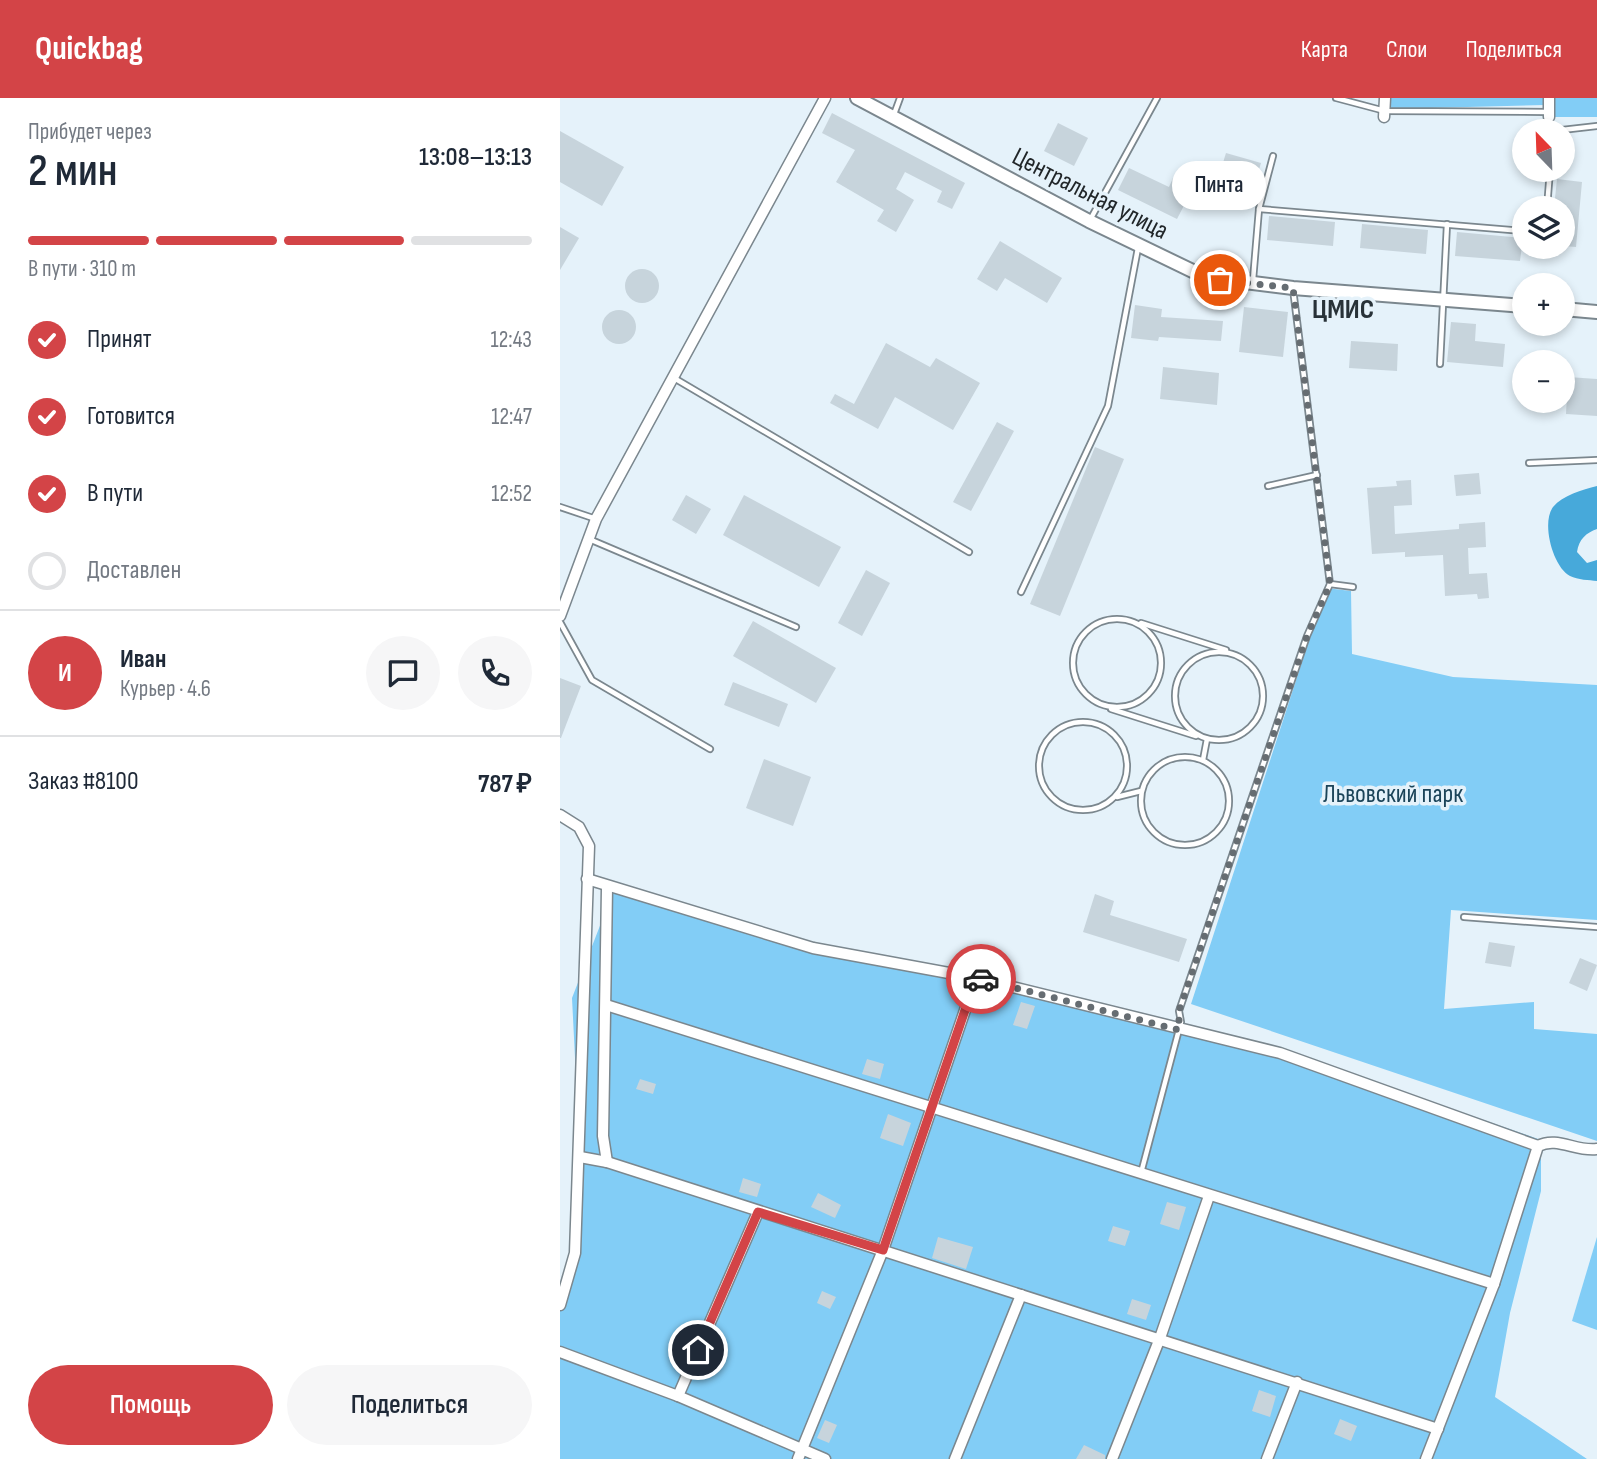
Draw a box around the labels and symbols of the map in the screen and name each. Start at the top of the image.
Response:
north arrow [1512,119,1575,182]
street label: Центральная улица [1007,141,1173,247]
callout: Пинта [1173,161,1267,210]
pin [1190,250,1250,310]
district label: ЦМИС [1312,293,1374,326]
park label: Львовский парк [1323,779,1463,810]
courier [946,944,1016,1014]
pin [668,1320,728,1380]

